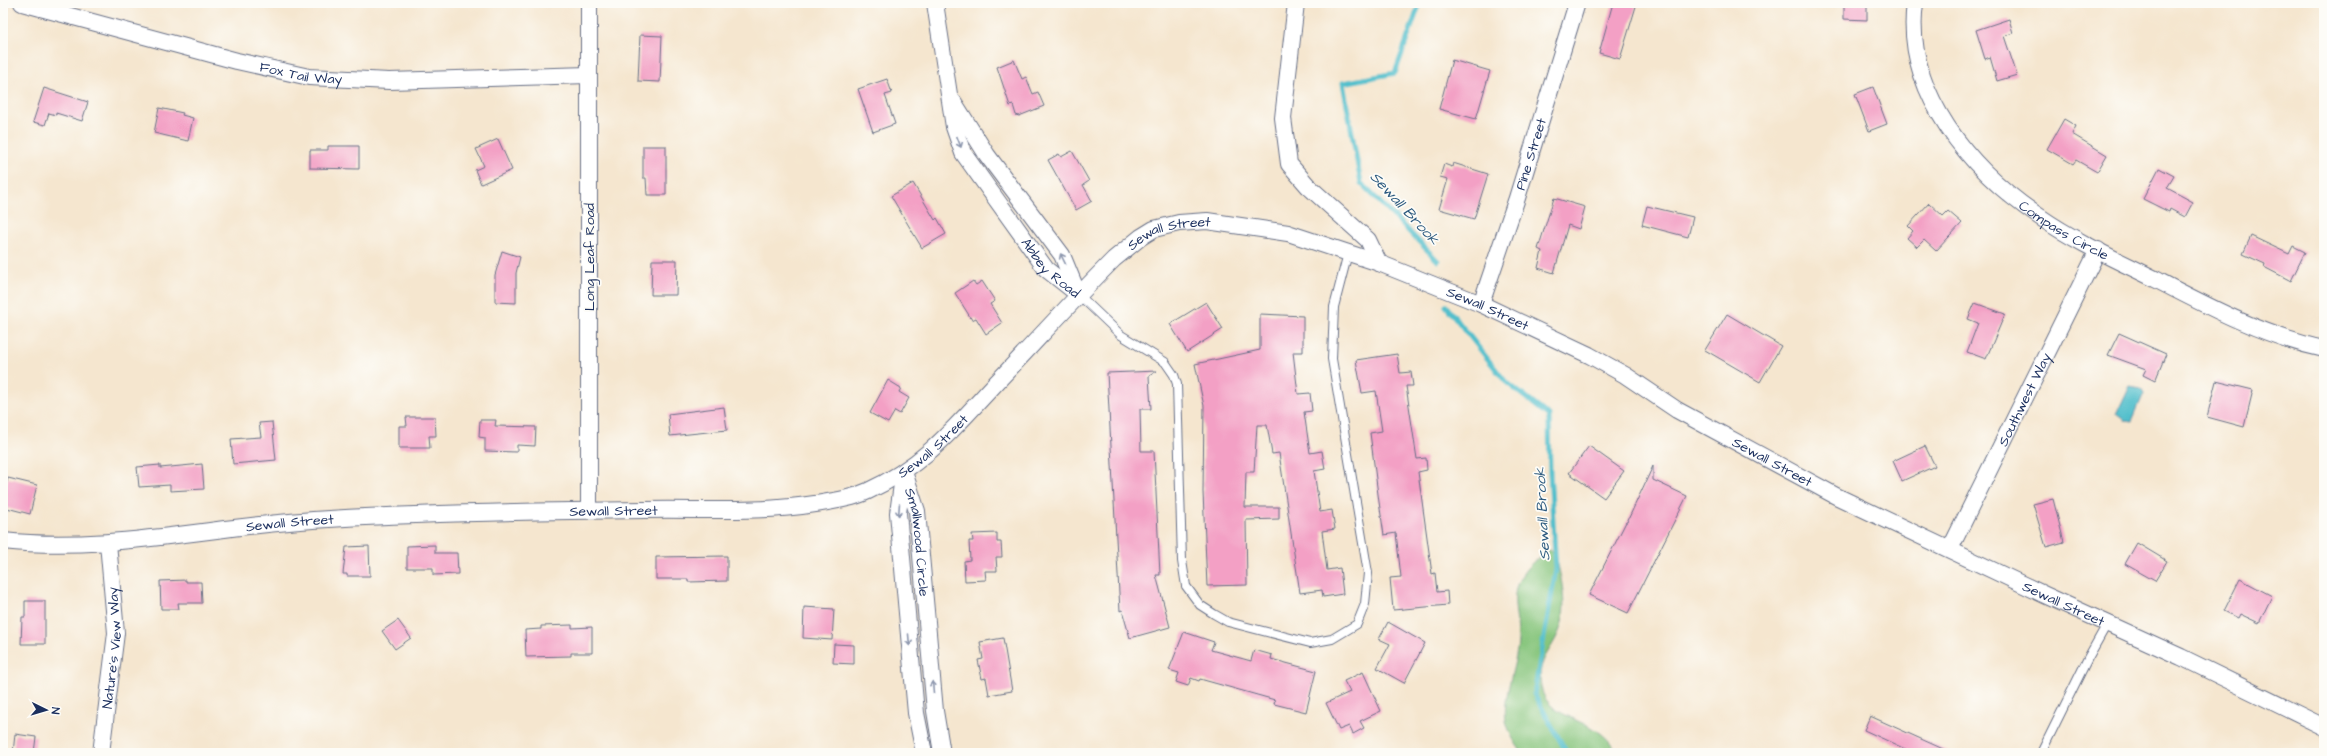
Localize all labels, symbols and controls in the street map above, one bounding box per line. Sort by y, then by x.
street label: Fox Tail Way [258,57,343,90]
street label: Pine Street [1511,115,1552,193]
one-way arrow [955,136,963,148]
water label: Sewall Brook [1365,167,1445,250]
street label: Compass Circle [2014,196,2112,266]
street label: Long Leaf Road [580,203,600,311]
street label: Sewall Street [1123,212,1212,255]
street label: Abbey Road [1016,234,1084,303]
one-way arrow [1059,253,1066,265]
street label: Sewall Street [1443,282,1532,336]
street label: Southwest Way [1993,349,2057,450]
street label: Sewall Street [894,410,974,483]
street label: Sewall Street [1728,433,1816,493]
water label: Sewall Brook [1530,466,1555,561]
street label: Smallwood Circle [899,485,934,598]
street label: Sewall Street [569,501,658,522]
one-way arrow [896,503,903,516]
street label: Sewall Street [245,510,335,537]
street label: Sewall Street [2019,577,2108,632]
street label: Nature's View Way [98,586,127,710]
one-way arrow [906,633,913,646]
one-way arrow [929,681,936,694]
north arrow [26,690,66,730]
text: N [48,707,63,715]

